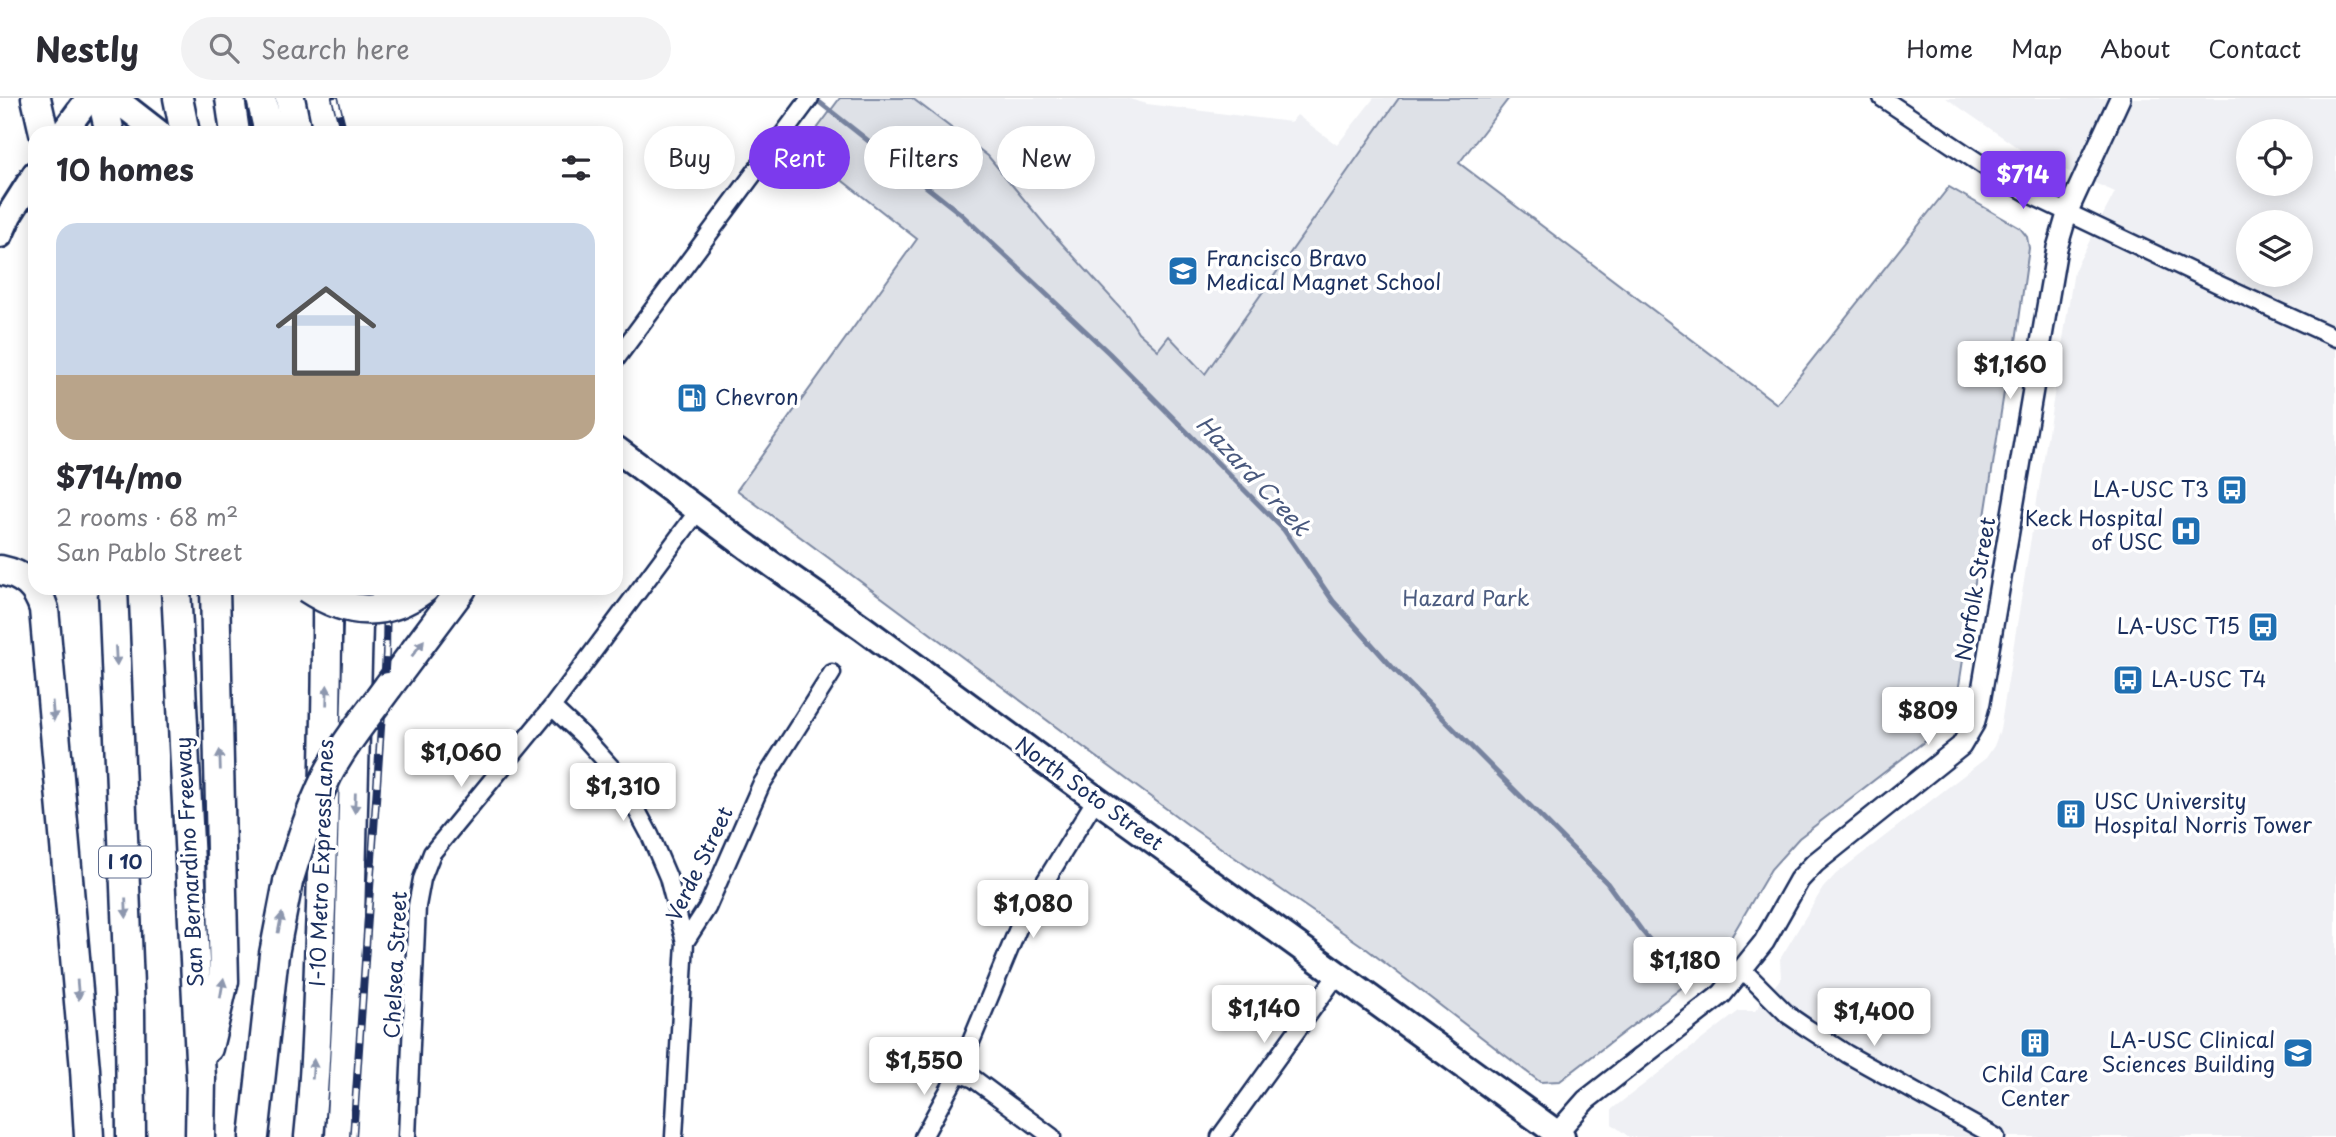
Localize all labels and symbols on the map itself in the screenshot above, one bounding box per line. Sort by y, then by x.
pin: $714 [1982,152,2064,211]
place label: Francisco Bravo Medical Magnet School [1206,241,1441,297]
school or university icon: Francisco Bravo Medical Magnet School [1166,254,1200,288]
pin: $1,160 [1953,342,2067,401]
place label: Chevron [715,380,799,412]
fuel station icon: Chevron [675,381,709,415]
water label: Hazard Creek [1189,407,1320,544]
place label: LA-USC T3 [2093,472,2209,504]
bus stop icon: LA-USC T3 [2215,473,2249,507]
place label: Keck Hospital of USC [2025,501,2163,557]
street label: Norfolk Street [1946,514,2002,663]
hospital icon: Keck Hospital of USC [2169,514,2203,548]
park label: Hazard Park [1403,581,1530,613]
place label: LA-USC T15 [2117,609,2240,641]
bus stop icon: LA-USC T15 [2246,610,2280,644]
one-way arrow [410,639,424,657]
one-way arrow [111,645,122,667]
place label: LA-USC T4 [2151,662,2266,694]
bus stop icon: LA-USC T4 [2111,663,2145,697]
one-way arrow [321,683,332,705]
pin: $809 [1887,688,1969,747]
one-way arrow [48,701,59,723]
street label: North Soto Street [1009,727,1171,857]
pin: $1,060 [404,730,518,789]
street label: San Bernardino Freeway [165,736,211,988]
street label: I-10 Metro ExpressLanes [300,739,340,987]
one-way arrow [214,749,226,771]
pin: $1,310 [566,764,680,823]
place label: USC University Hospital Norris Tower [2094,784,2312,840]
one-way arrow [349,792,360,814]
building icon: USC University Hospital Norris Tower [2054,797,2088,831]
street label: Verde Street [657,800,740,926]
road number: I 10 [99,846,151,877]
pin: $1,080 [976,880,1090,940]
street label: Chelsea Street [374,890,414,1039]
one-way arrow [121,897,132,919]
one-way arrow [275,912,286,934]
pin: $1,180 [1628,937,1742,997]
one-way arrow [217,977,228,999]
one-way arrow [73,979,84,1001]
pin: $1,140 [1207,986,1321,1045]
pin: $1,400 [1817,988,1931,1048]
place label: LA-USC Clinical Sciences Building [2102,1023,2275,1079]
building icon: Child Care Center [2018,1026,2052,1060]
school or university icon: LA-USC Clinical Sciences Building [2281,1036,2315,1070]
pin: $1,550 [867,1038,981,1097]
place label: Child Care Center [1982,1057,2088,1113]
one-way arrow [308,1058,319,1080]

